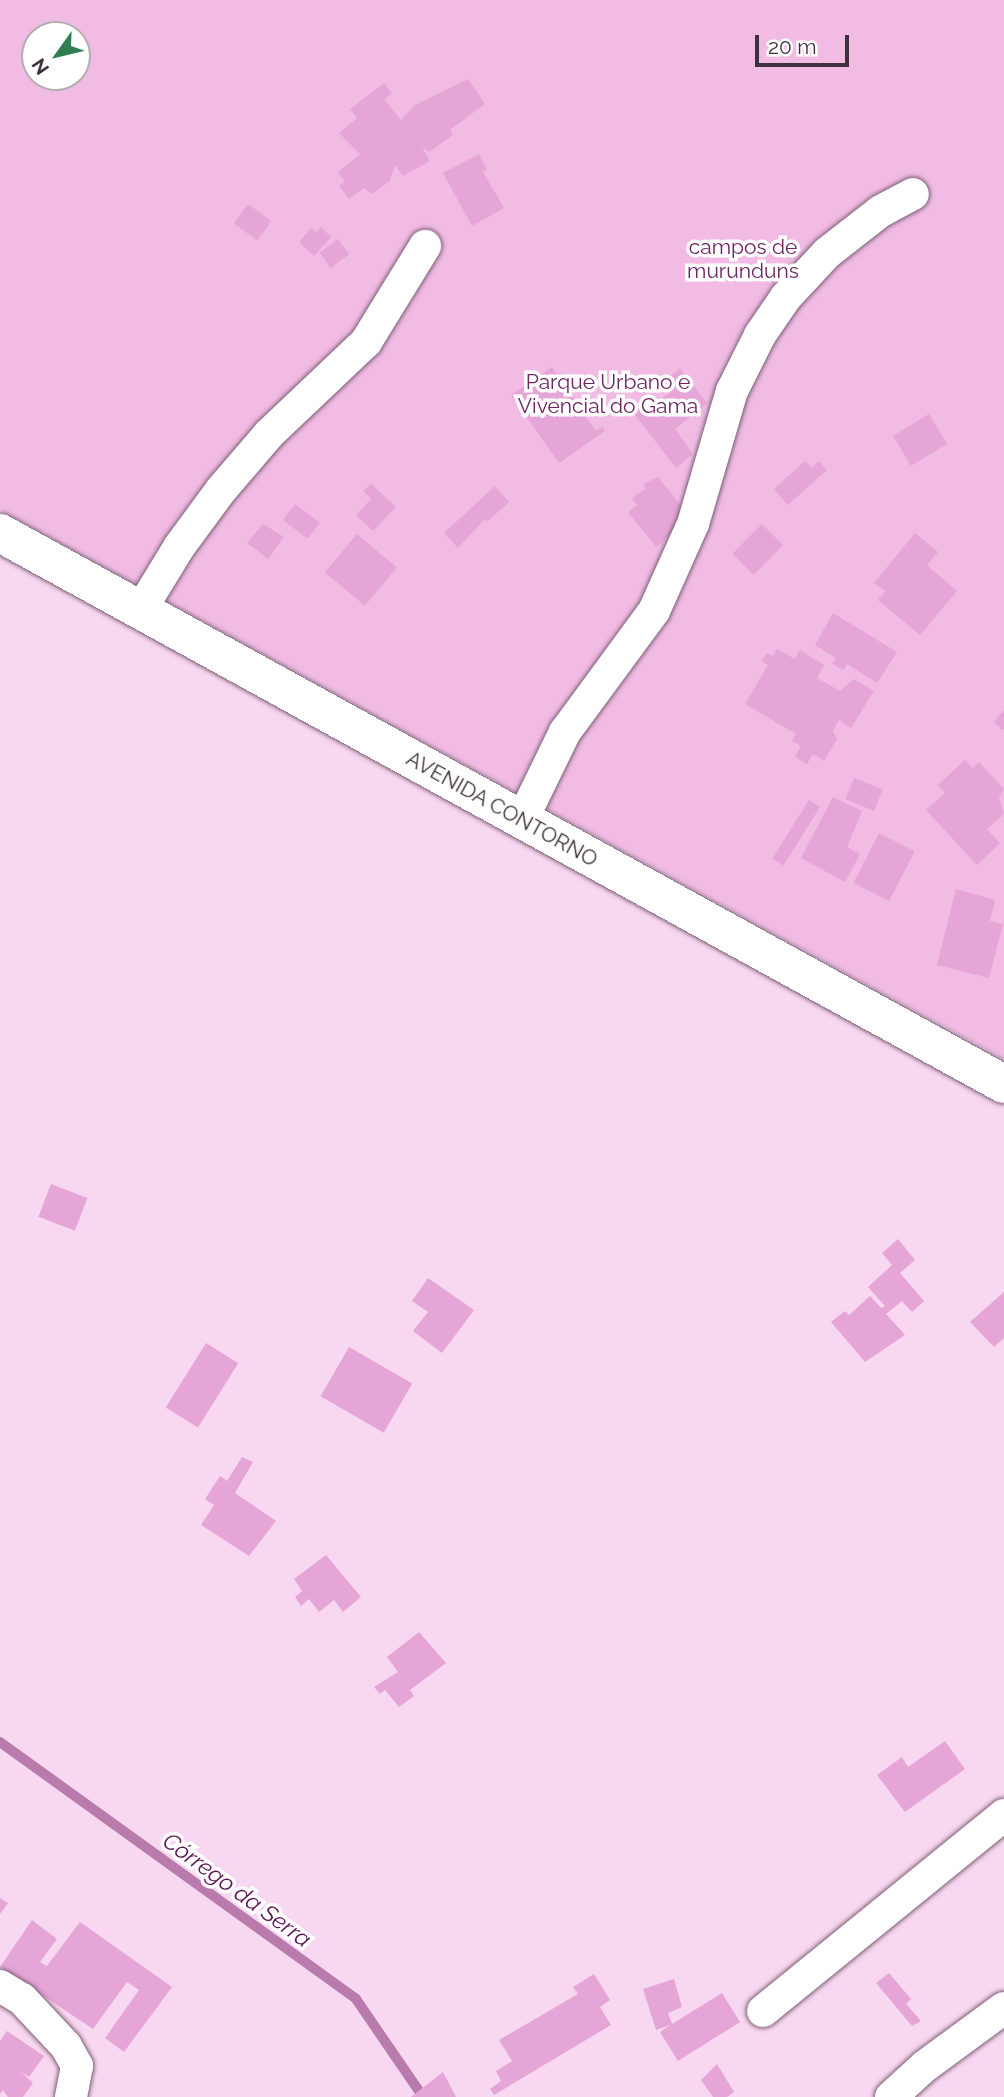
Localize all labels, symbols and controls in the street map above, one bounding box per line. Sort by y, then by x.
north arrow [21,21,91,91]
scale bar [759,21,853,65]
text: 20 m [768,34,816,59]
text: N [27,54,53,79]
park label: campos de murunduns [687,234,799,284]
park label: Parque Urbano e Vivencial do Gama [518,369,698,419]
street label: AVENIDA CONTORNO [402,746,602,872]
water label: Córrego da Serra [157,1827,317,1953]

